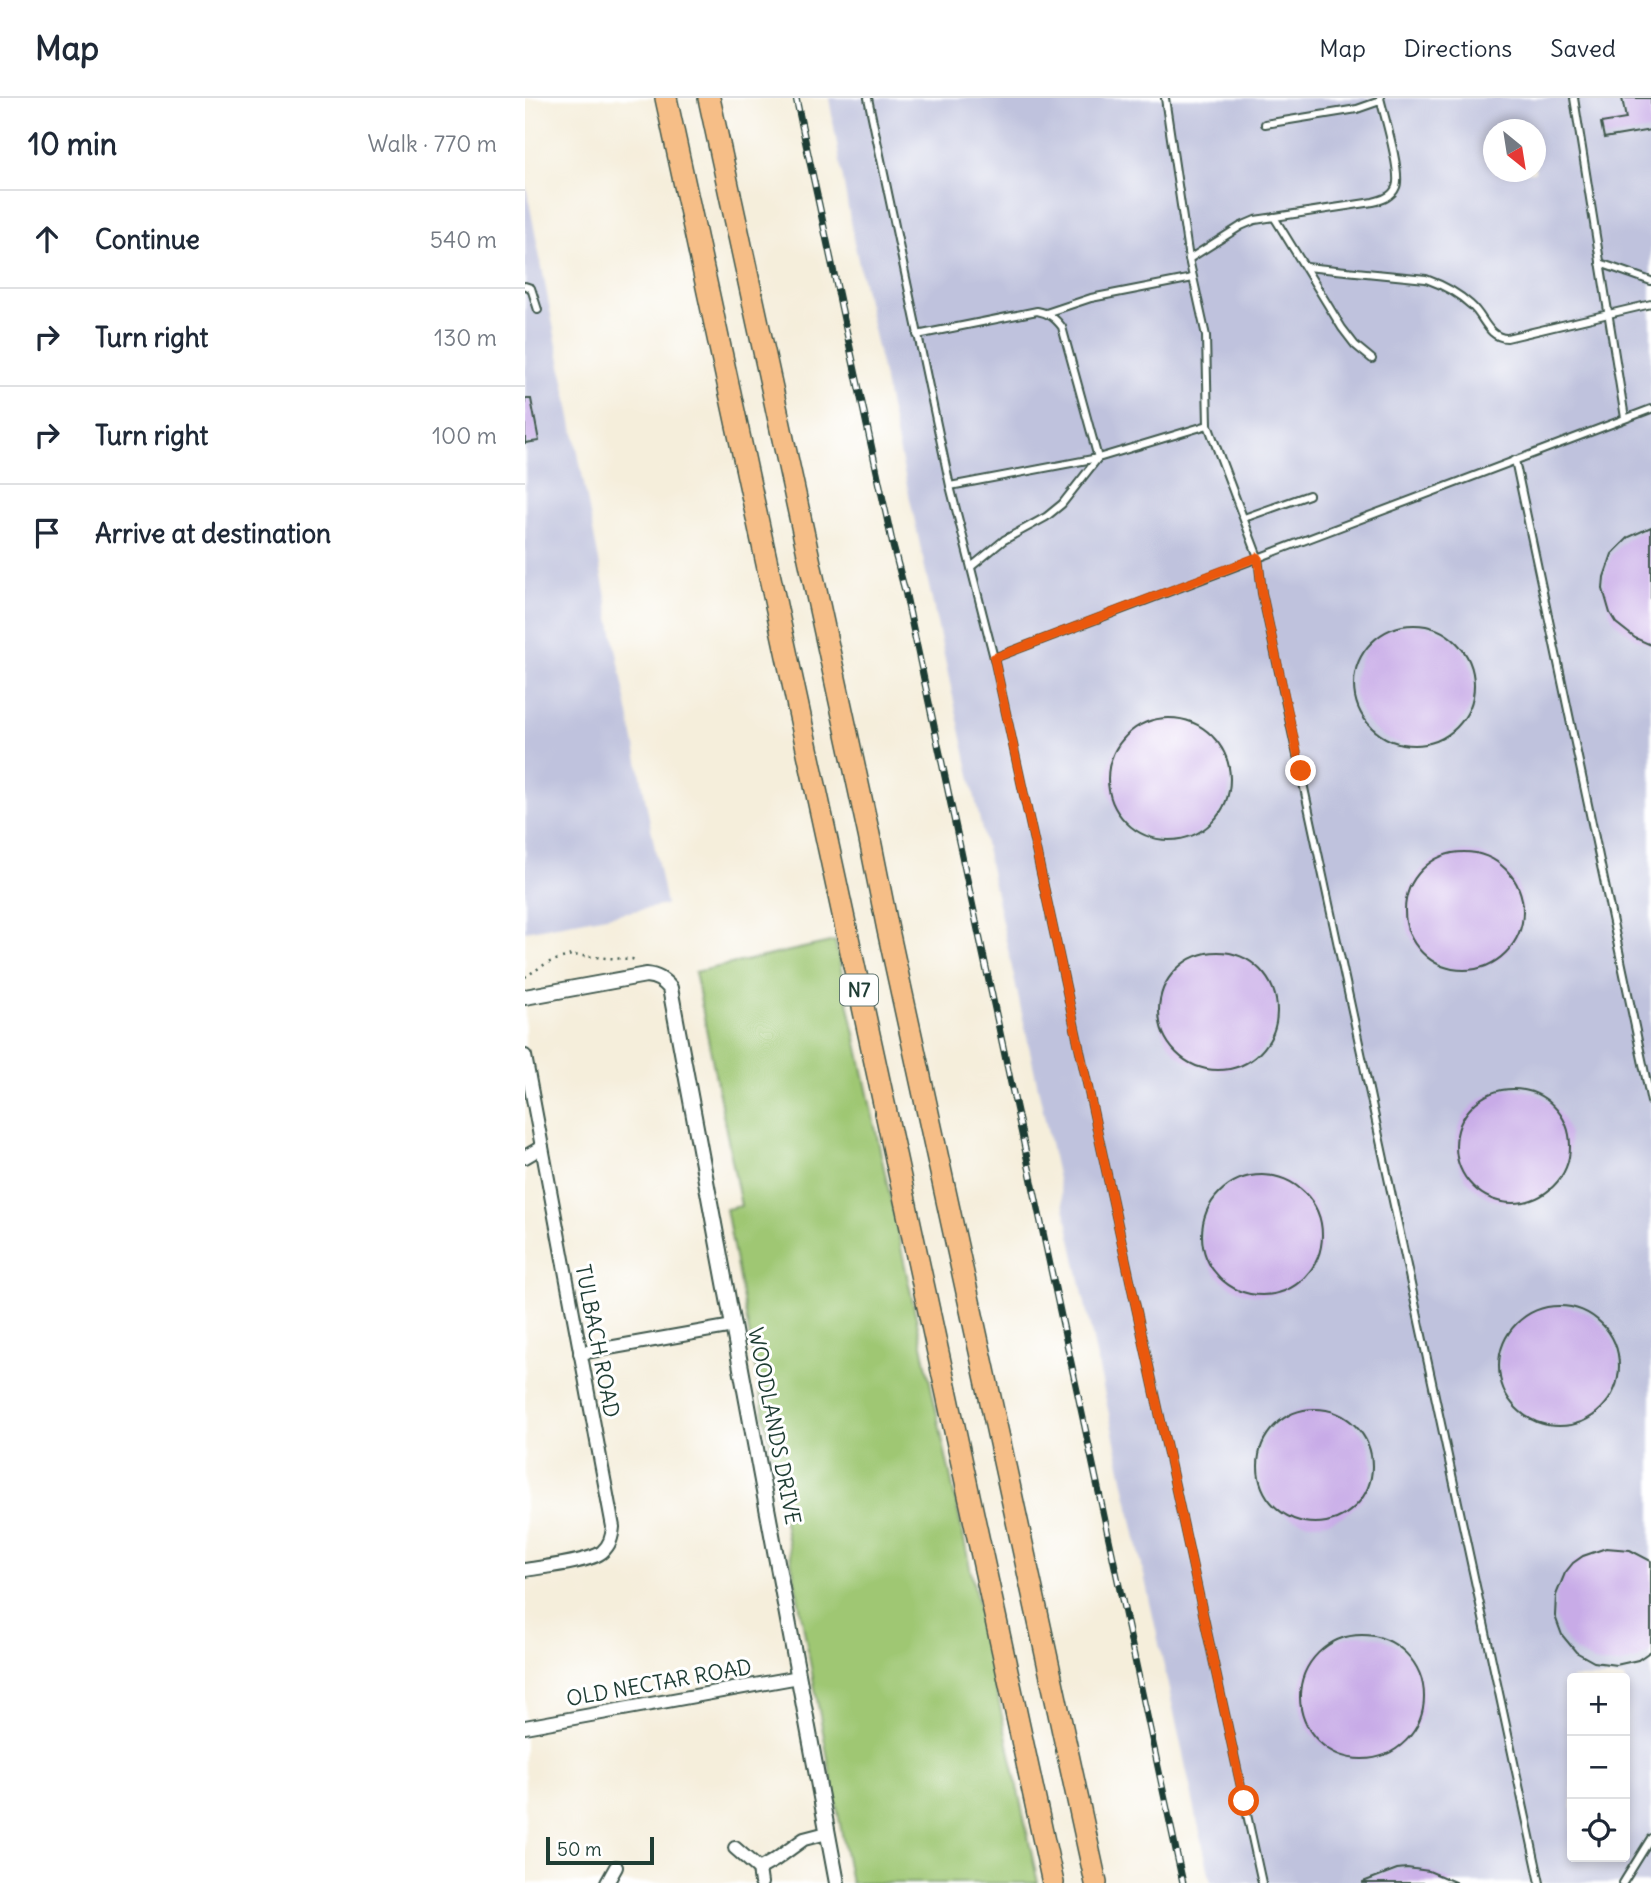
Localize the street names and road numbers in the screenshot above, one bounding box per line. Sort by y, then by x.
road number: N7 [840,974,878,1006]
street label: TULBACH ROAD [569,1262,626,1420]
street label: WOODLANDS DRIVE [742,1325,807,1527]
street label: OLD NECTAR ROAD [564,1653,754,1712]

